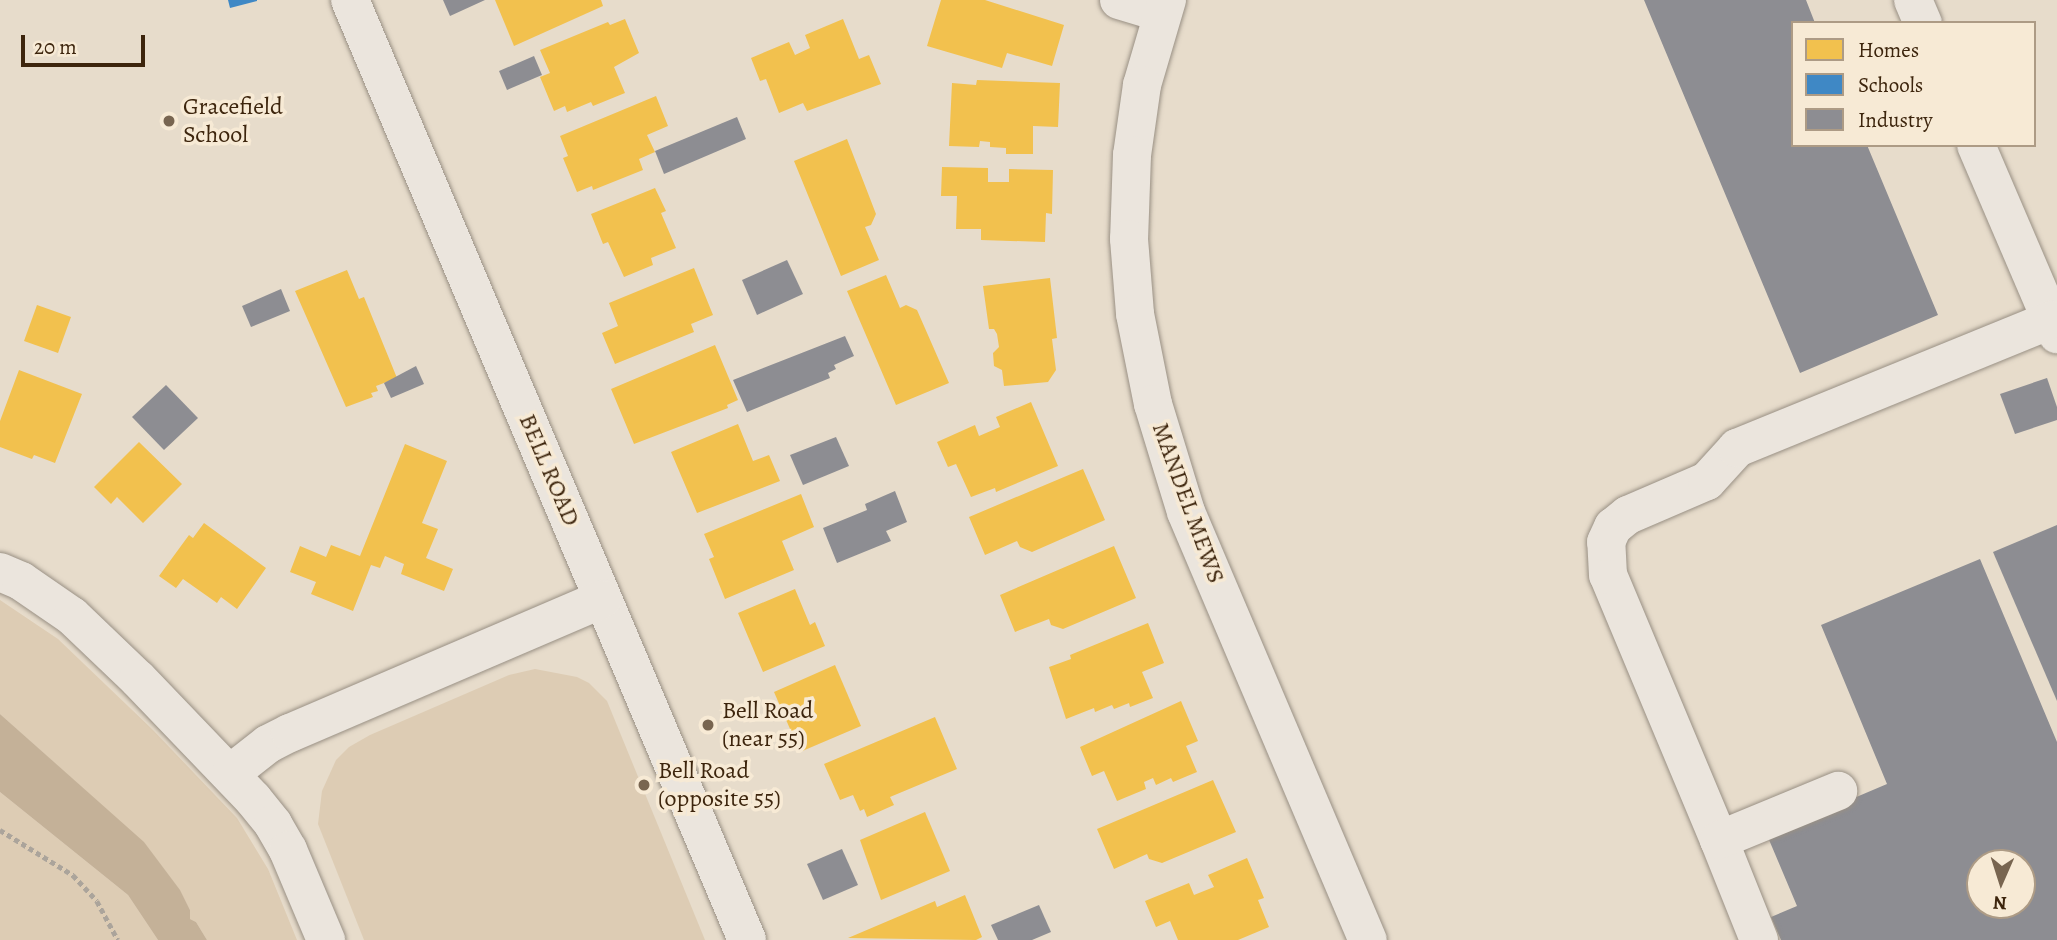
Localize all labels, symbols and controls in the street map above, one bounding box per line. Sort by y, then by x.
scale bar [24,21,149,65]
legend [1791,21,2036,147]
text: 20 m [34,33,77,61]
text: Homes [1858,36,1919,64]
text: Schools [1858,71,1923,99]
place label: Gracefield School [183,93,283,149]
text: Industry [1858,106,1933,134]
marker: Gracefield School [161,113,177,129]
street label: BELL ROAD [513,410,585,530]
street label: MANDEL MEWS [1146,419,1230,587]
place label: Bell Road (near 55) [722,697,813,753]
marker: Bell Road (near 55) [700,717,716,733]
place label: Bell Road (opposite 55) [658,757,781,813]
marker: Bell Road (opposite 55) [636,777,652,793]
north arrow [1966,849,2036,919]
text: N [1992,890,2008,916]

